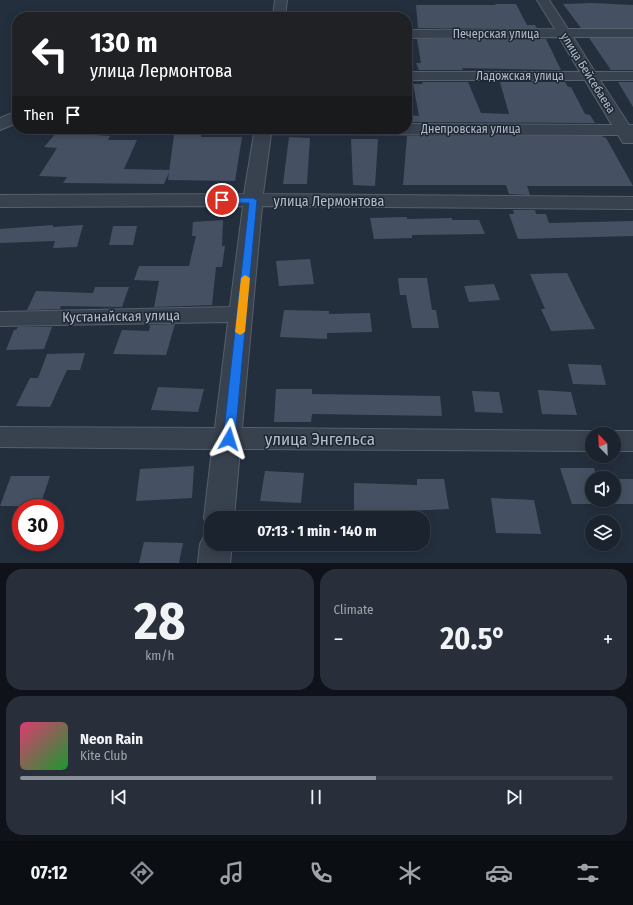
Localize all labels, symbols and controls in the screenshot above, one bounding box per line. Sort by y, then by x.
text: 130 m [90,26,158,59]
street label: Печерская улица [453,27,539,41]
icon: left [24,28,76,80]
street label: улица Бейсебаева [558,30,618,116]
text: улица Лермонтова [90,60,232,82]
street label: Ладожская улица [476,69,564,83]
icon: arrive [62,104,84,126]
text: Then [24,106,54,124]
street label: Днепровская улица [420,122,521,136]
pin [205,183,239,217]
icon: arrive [211,189,233,211]
street label: улица Лермонтова [274,193,385,210]
street label: Кустанайская улица [62,307,180,326]
position arrow [208,418,250,460]
north arrow [585,427,621,463]
map controls [585,427,621,551]
street label: улица Энгельса [265,429,375,450]
button: sound [585,471,621,507]
speed limit sign: 30 [12,499,64,551]
button: layers [585,515,621,551]
text: 07:13 · 1 min · 140 m [257,522,377,540]
text: 28 [134,590,186,653]
text: Climate [334,602,374,617]
text: 20.5° [440,621,506,657]
text: − [334,626,343,653]
text: + [603,626,613,653]
text: km/h [145,648,174,663]
text: Neon Rain [80,730,143,748]
text: Kite Club [80,748,127,763]
icon: previous [108,786,130,808]
icon: pause [305,786,327,808]
icon: next [503,786,525,808]
icon: directions [128,859,156,887]
icon: music [218,859,246,887]
icon: phone [307,859,335,887]
icon: climate [396,859,424,887]
icon: car [485,859,513,887]
icon: filters [574,859,602,887]
text: 07:12 [31,862,67,884]

